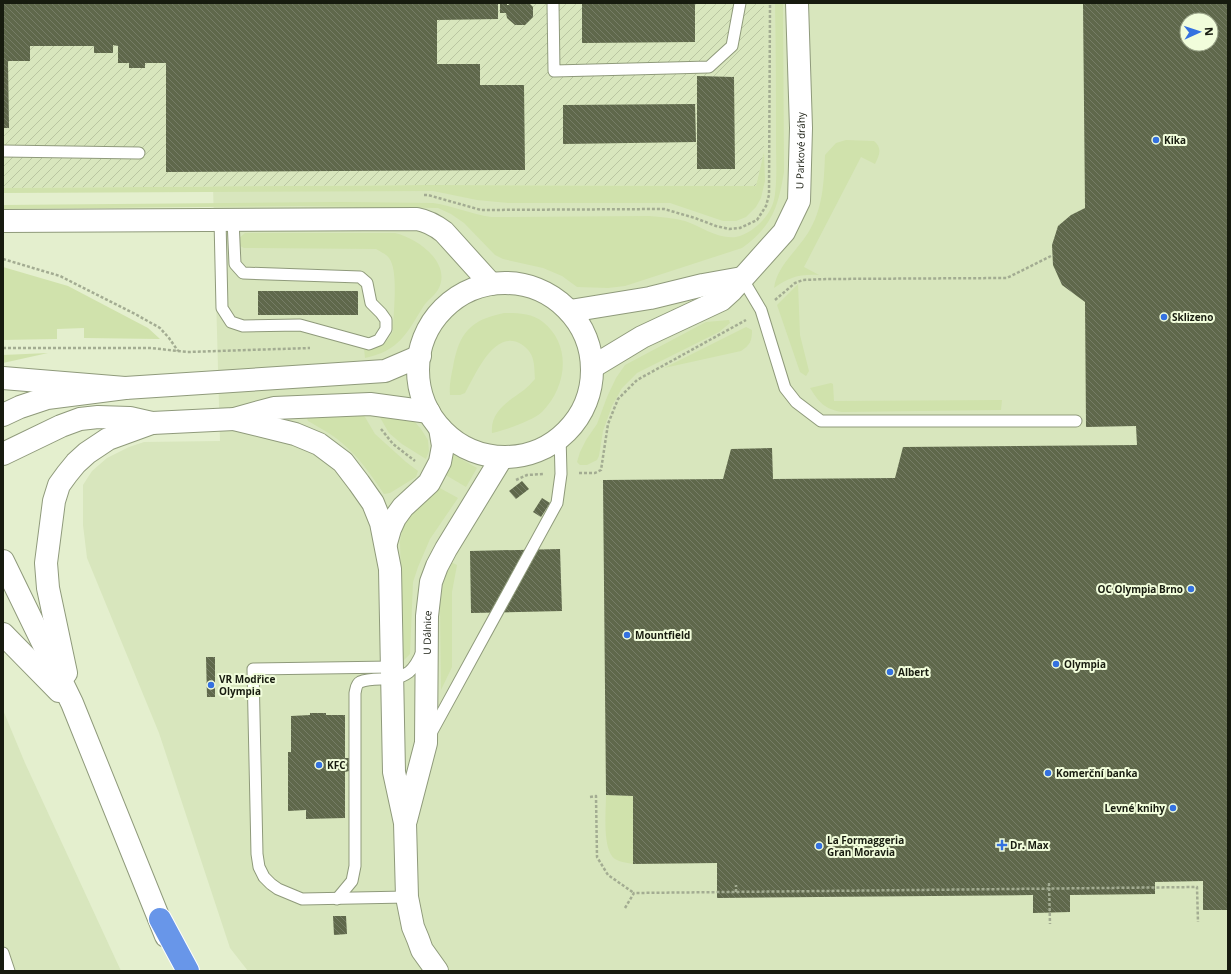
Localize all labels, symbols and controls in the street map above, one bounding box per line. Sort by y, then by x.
north arrow [1179,12,1219,52]
text: N [1202,27,1217,36]
street label: U Parkové dráhy [792,111,808,189]
place label: Kika [1164,133,1186,147]
marker: Kika [1151,135,1161,145]
place label: Sklizeno [1172,310,1213,324]
marker: Sklizeno [1159,312,1169,322]
place label: OC Olympia Brno [1098,582,1183,596]
marker: OC Olympia Brno [1186,584,1196,594]
street label: U Dálnice [420,609,435,655]
place label: Mountfield [635,628,690,642]
marker: Mountfield [622,630,632,640]
place label: Olympia [1064,657,1106,671]
marker: Olympia [1051,659,1061,669]
place label: Albert [898,665,930,679]
marker: Albert [885,667,895,677]
place label: VR Modřice Olympia [219,672,275,698]
marker: VR Modřice Olympia [206,680,216,690]
place label: KFC [327,758,346,772]
marker: KFC [314,760,324,770]
place label: Komerční banka [1056,766,1138,780]
marker: Komerční banka [1043,768,1053,778]
place label: Levné knihy [1105,801,1165,815]
marker: Levné knihy [1168,803,1178,813]
place label: La Formaggeria Gran Moravia [827,833,904,859]
place label: Dr. Max [1010,838,1049,852]
marker: Dr. Max [997,840,1007,850]
marker: La Formaggeria Gran Moravia [814,841,824,851]

